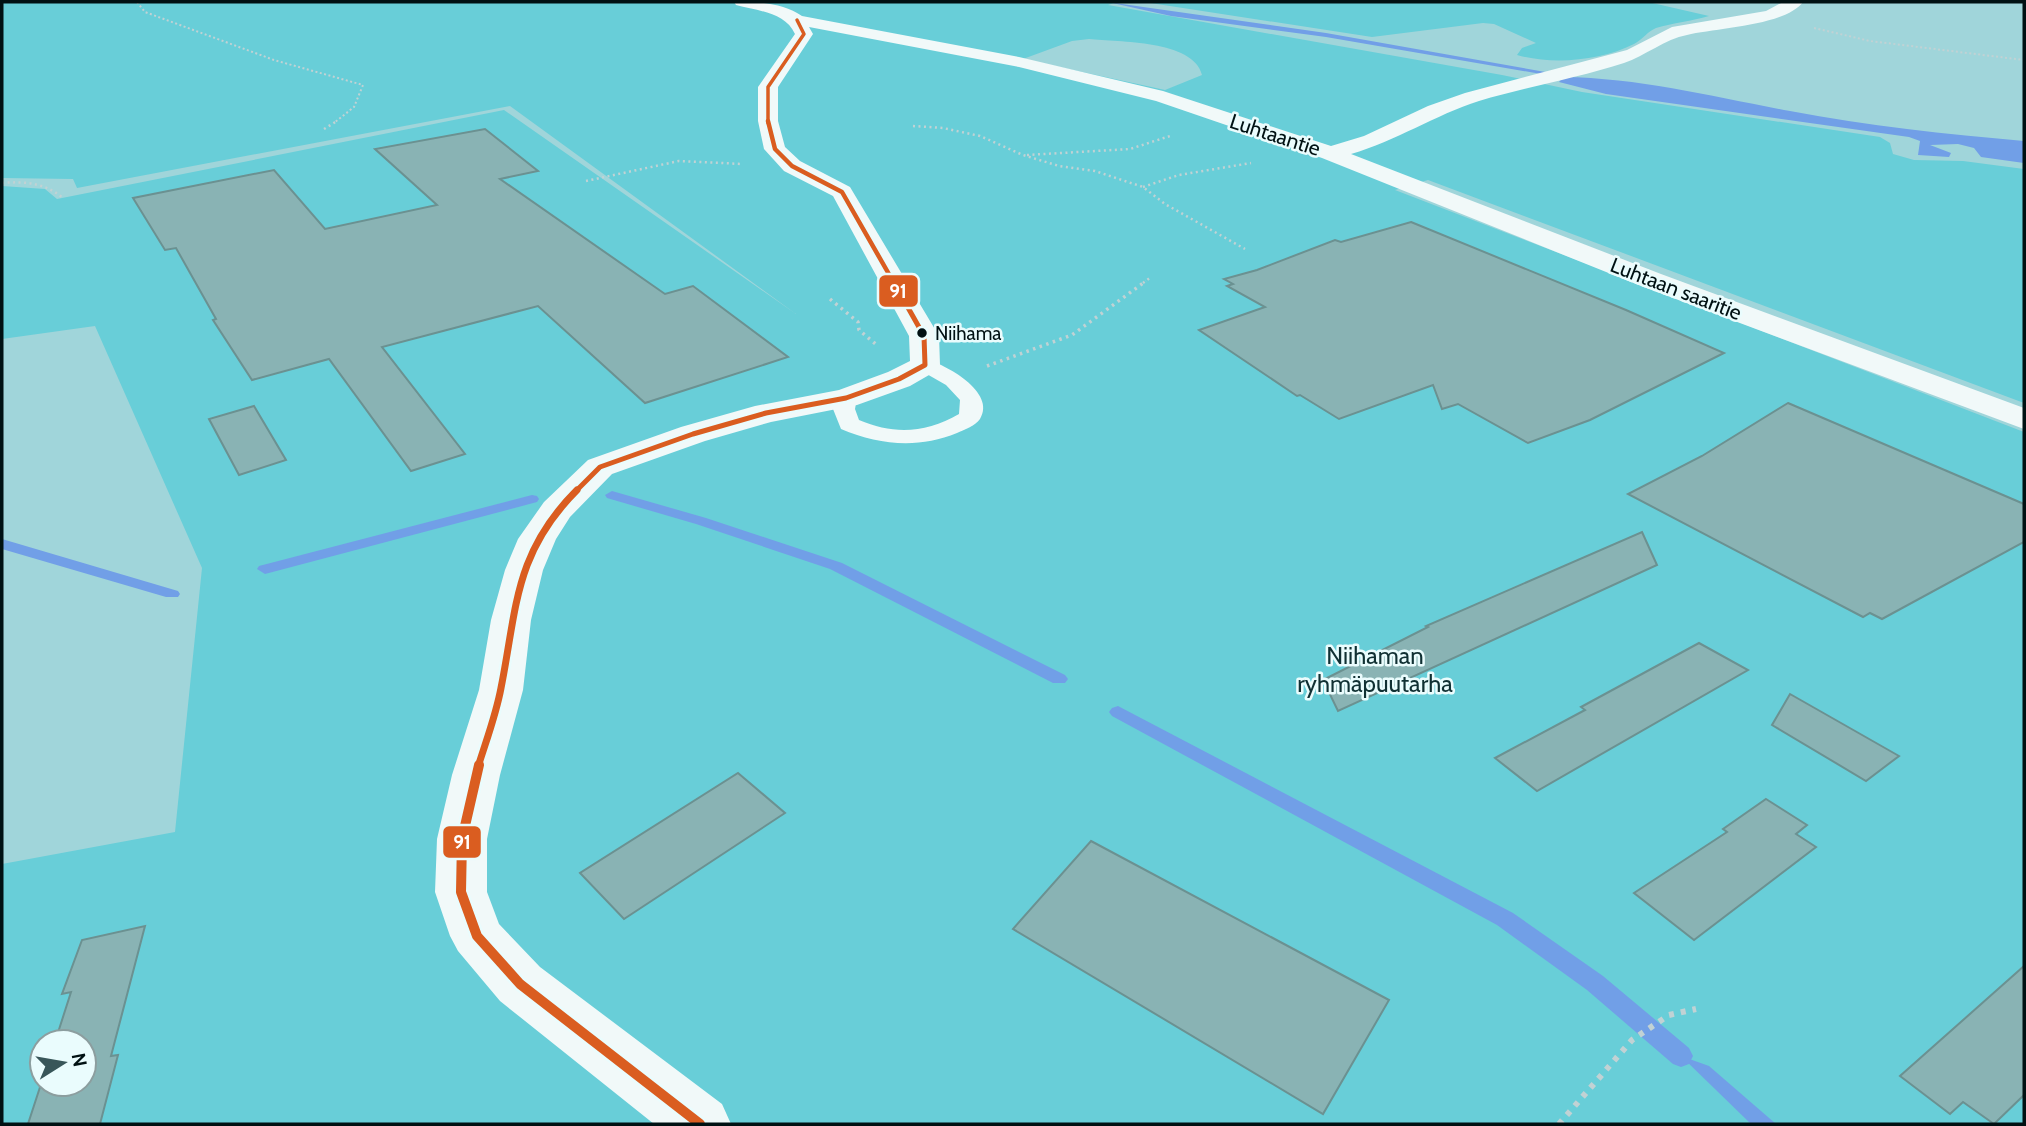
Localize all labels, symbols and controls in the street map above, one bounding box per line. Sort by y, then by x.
street label: Luhtaantie [1227,108,1324,161]
street label: Luhtaan saaritie [1607,252,1746,325]
line badge: 91 [878,274,919,308]
text: 91 [889,280,907,303]
place label: Niihama [935,322,1001,345]
marker: Niihama [915,326,929,340]
park label: Niihaman ryhmäpuutarha [1297,641,1453,698]
line badge: 91 [442,825,482,859]
text: 91 [453,831,471,854]
north arrow [28,1028,98,1098]
text: N [67,1051,92,1069]

